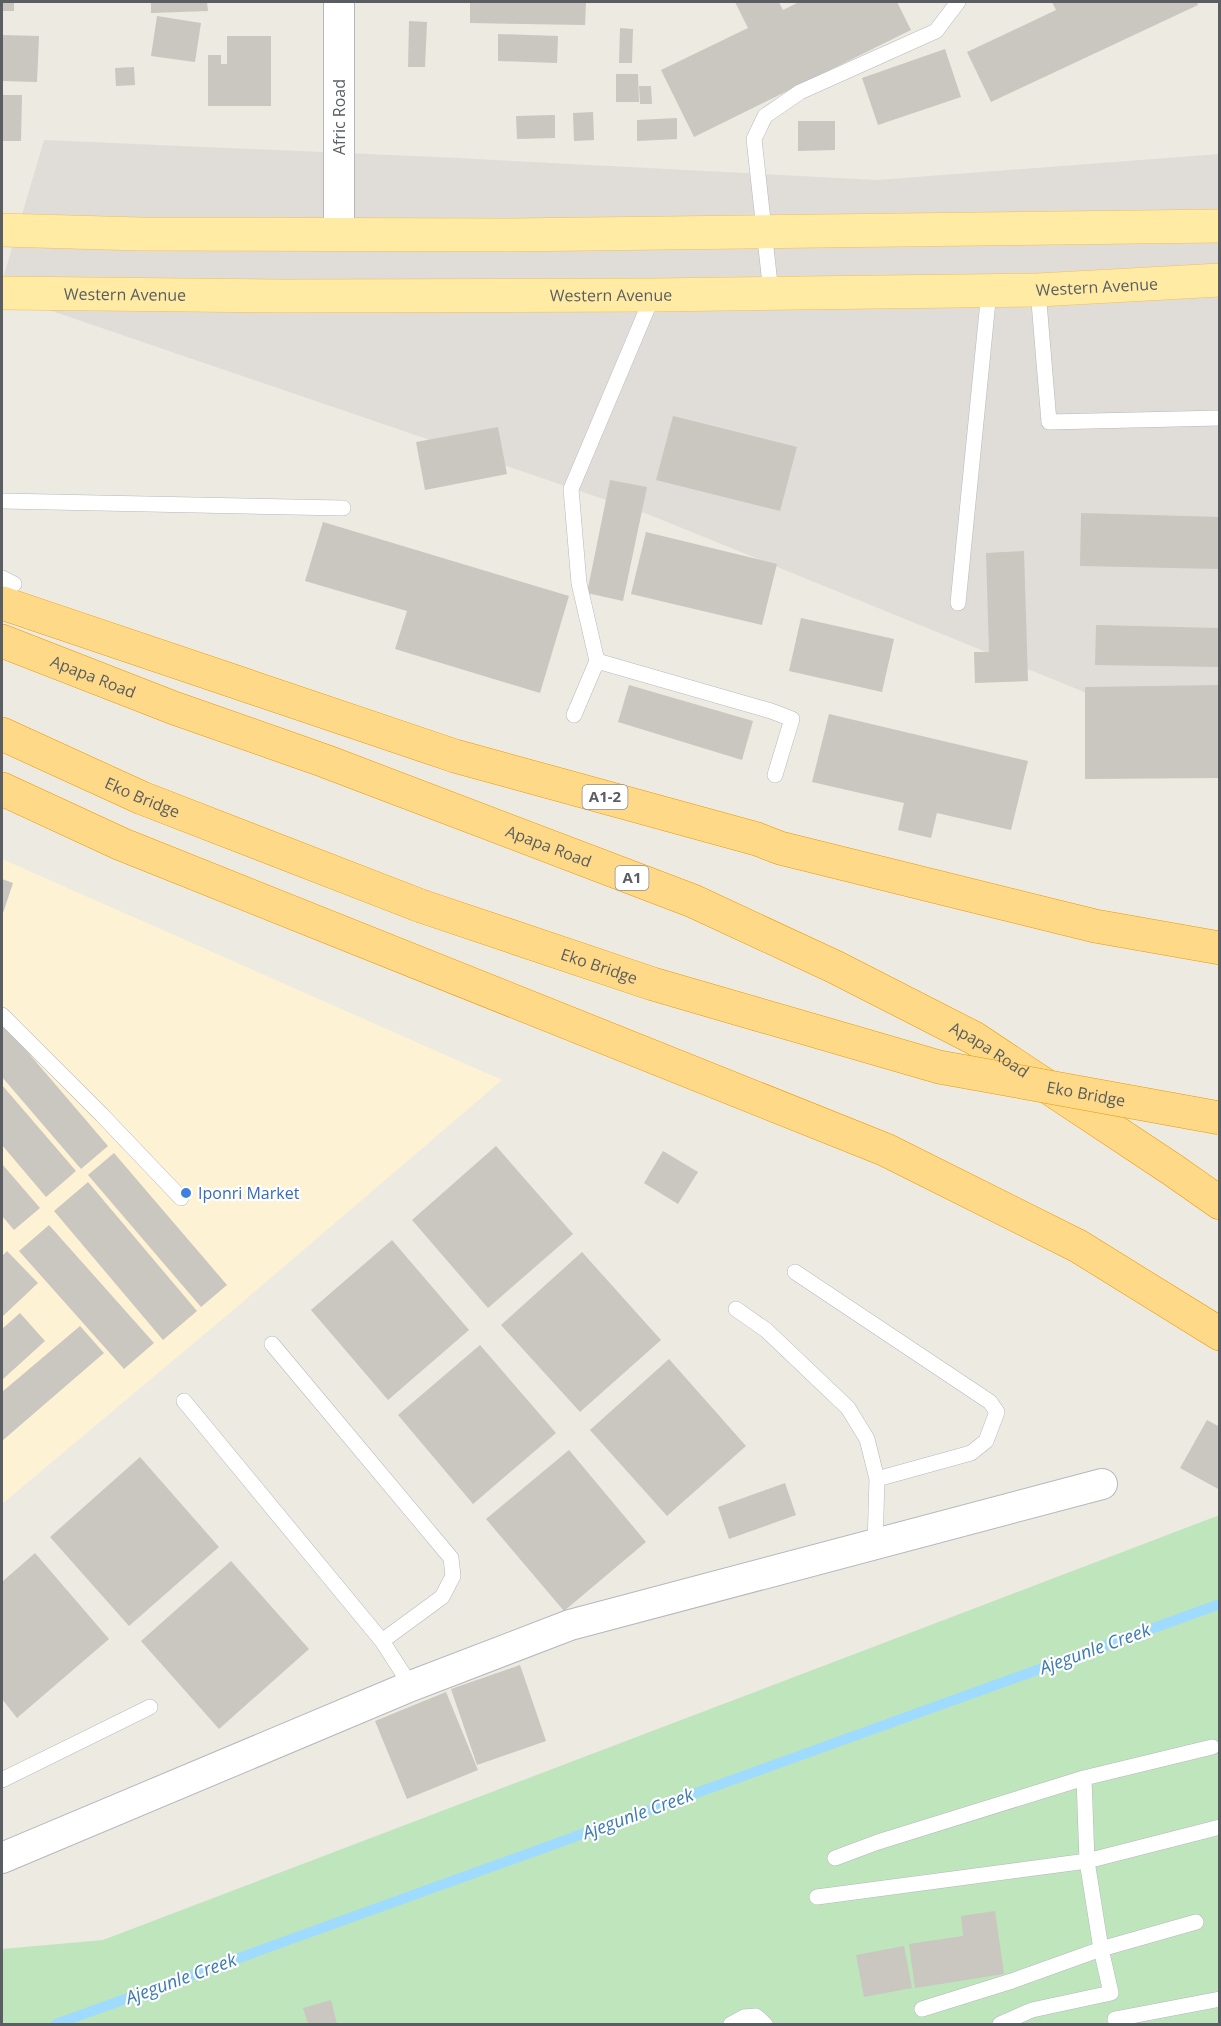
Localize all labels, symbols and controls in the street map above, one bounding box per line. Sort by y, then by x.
street label: Afric Road [328,79,350,155]
street label: Western Avenue [1035,272,1159,301]
street label: Western Avenue [64,283,186,306]
street label: Western Avenue [550,284,672,306]
street label: Apapa Road [47,650,139,703]
street label: Eko Bridge [101,771,183,823]
road number: A1-2 [582,785,628,809]
street label: Apapa Road [503,820,595,872]
road number: A1 [616,866,648,890]
street label: Eko Bridge [558,943,640,989]
street label: Apapa Road [946,1016,1033,1082]
street label: Eko Bridge [1045,1076,1127,1112]
place label: Iponri Market [198,1182,300,1204]
marker: Iponri Market [179,1186,193,1200]
water label: Ajegunle Creek [1034,1616,1155,1680]
water label: Ajegunle Creek [577,1781,698,1845]
water label: Ajegunle Creek [120,1946,241,2010]

